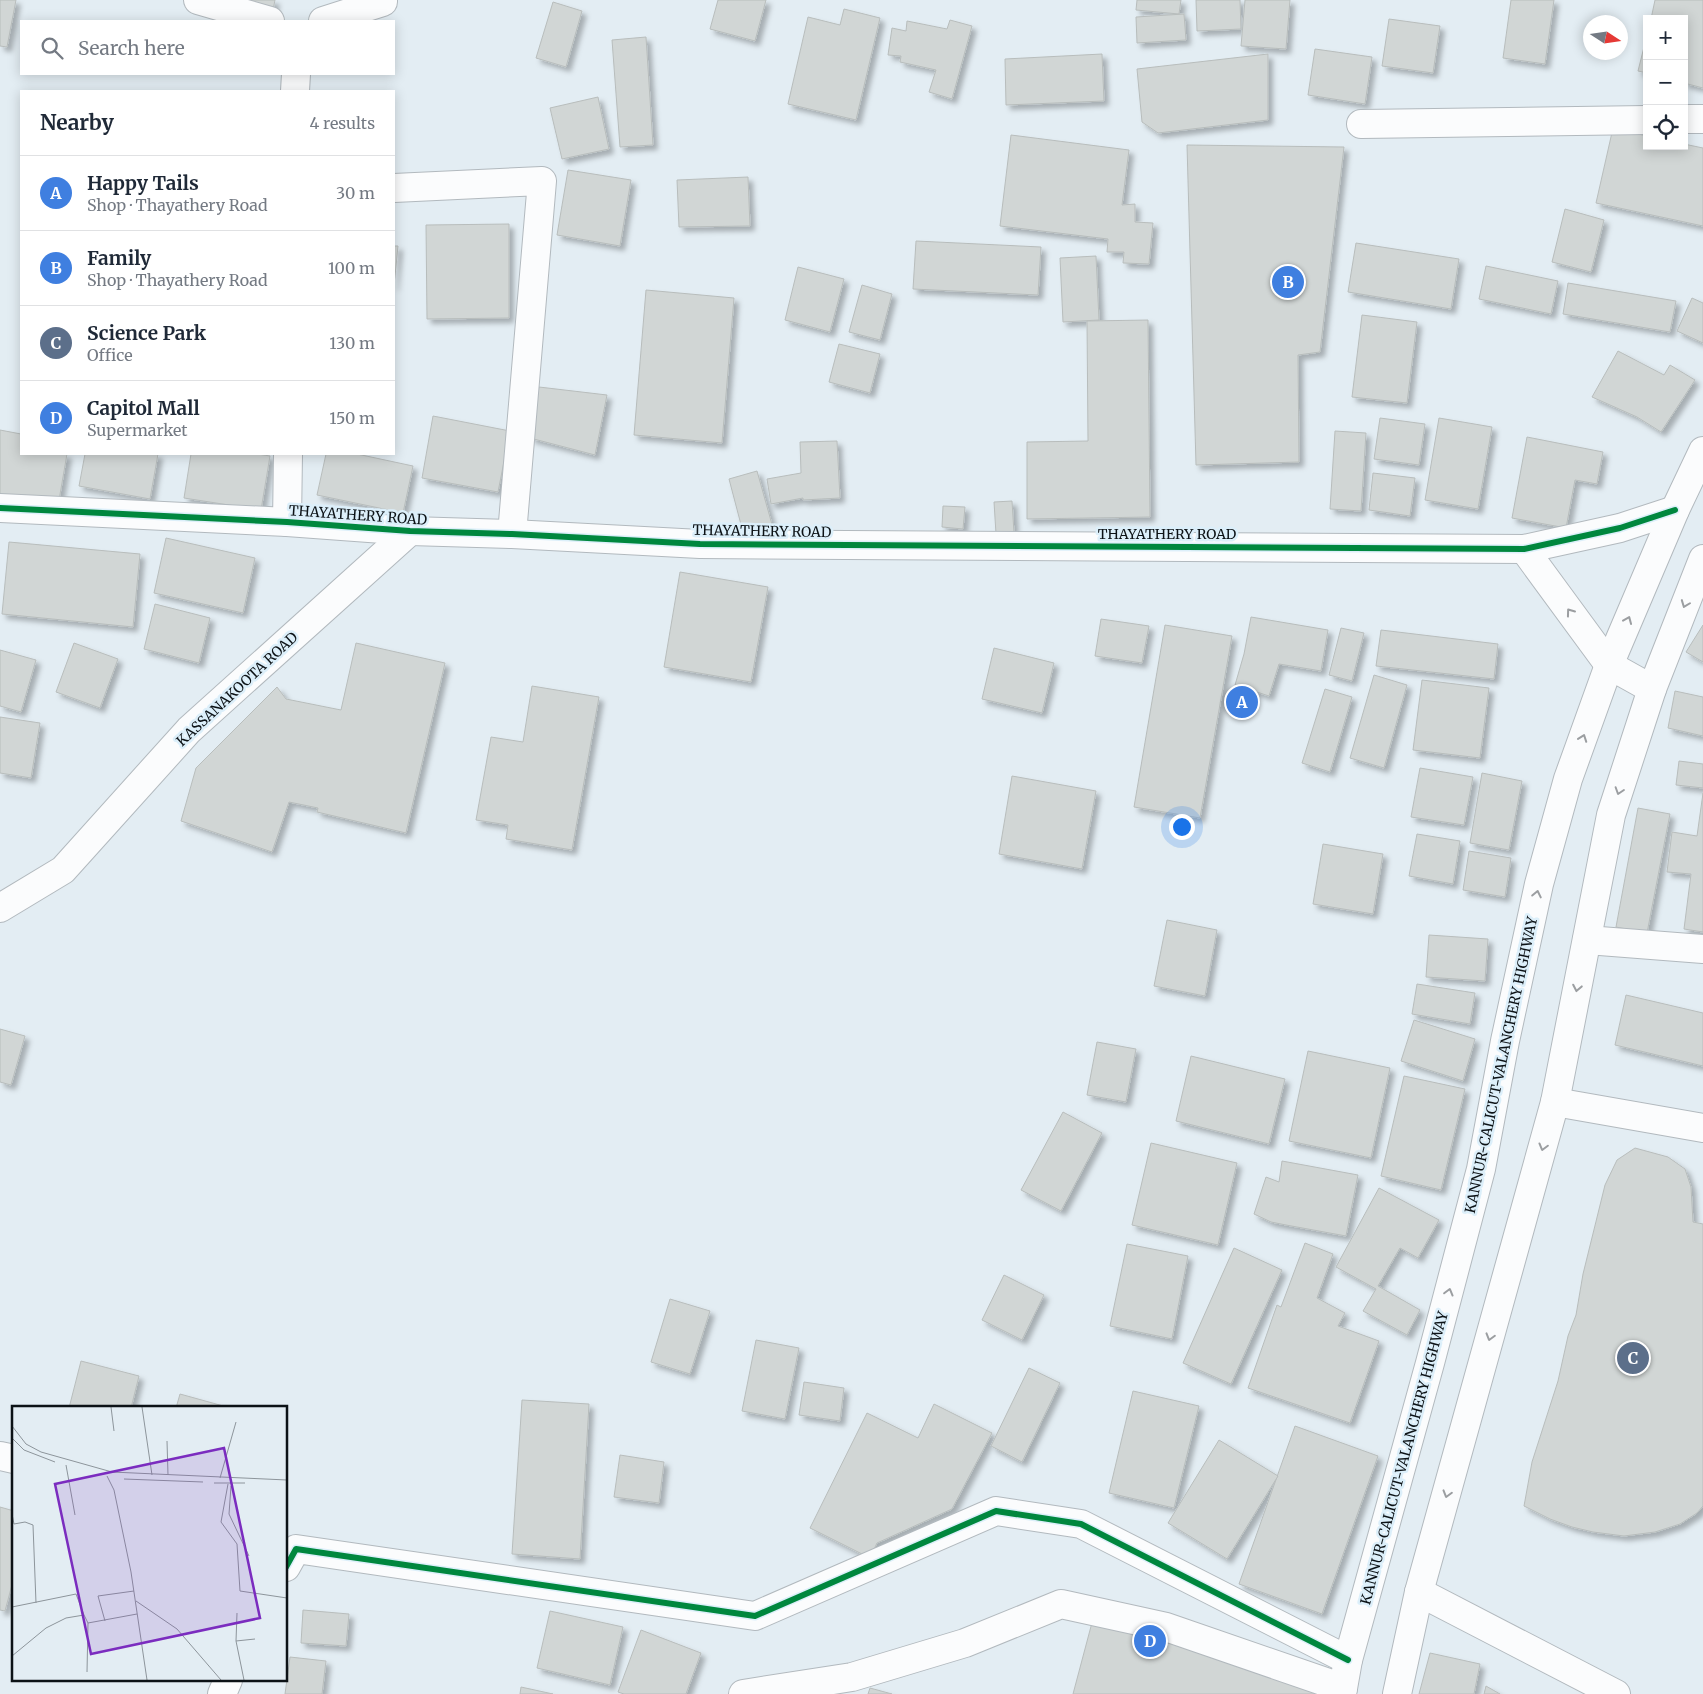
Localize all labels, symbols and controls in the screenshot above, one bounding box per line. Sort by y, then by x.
north arrow [1583,15,1628,60]
map controls [1643,15,1688,150]
button: + [1643,15,1688,60]
search box [20,20,395,75]
icon: search [38,34,66,62]
text: Search here [78,36,185,60]
button: − [1643,60,1688,105]
button: locate [1643,105,1688,150]
text: Nearby [40,109,114,136]
text: 4 results [309,113,375,133]
text: Happy Tails [87,171,199,195]
text: A [50,183,62,203]
text: 30 m [336,183,375,203]
text: Shop · Thayathery Road [87,195,268,215]
text: Family [87,246,151,270]
text: B [50,258,62,278]
text: 100 m [328,258,375,278]
pin: B [1272,263,1304,301]
text: Shop · Thayathery Road [87,270,268,290]
text: Science Park [87,321,206,345]
text: C [51,333,61,353]
text: 130 m [329,333,375,353]
text: Office [87,345,133,365]
text: Capitol Mall [87,396,200,420]
text: D [50,408,62,428]
text: 150 m [329,408,375,428]
text: Supermarket [87,420,188,440]
street label: THAYATHERY ROAD [288,501,428,529]
street label: THAYATHERY ROAD [692,521,832,541]
street label: THAYATHERY ROAD [1098,525,1237,543]
one-way arrow [1681,600,1691,608]
one-way arrow [1567,608,1576,618]
one-way arrow [1623,617,1633,625]
street label: KASSANAKOOTA ROAD [172,628,302,750]
pin: A [1226,683,1258,721]
one-way arrow [1577,734,1587,743]
one-way arrow [1615,786,1625,794]
your location [1169,814,1195,840]
one-way arrow [1531,890,1542,899]
street label: KANNUR-CALICUT-VALANCHERY HIGHWAY [1461,914,1541,1215]
one-way arrow [1572,984,1583,993]
one-way arrow [1538,1142,1548,1150]
one-way arrow [1443,1287,1454,1296]
street label: KANNUR-CALICUT-VALANCHERY HIGHWAY [1356,1309,1452,1606]
one-way arrow [1486,1333,1496,1341]
pin: C [1617,1339,1649,1377]
inset map [12,1406,288,1682]
one-way arrow [1442,1489,1452,1497]
pin: D [1134,1622,1166,1660]

